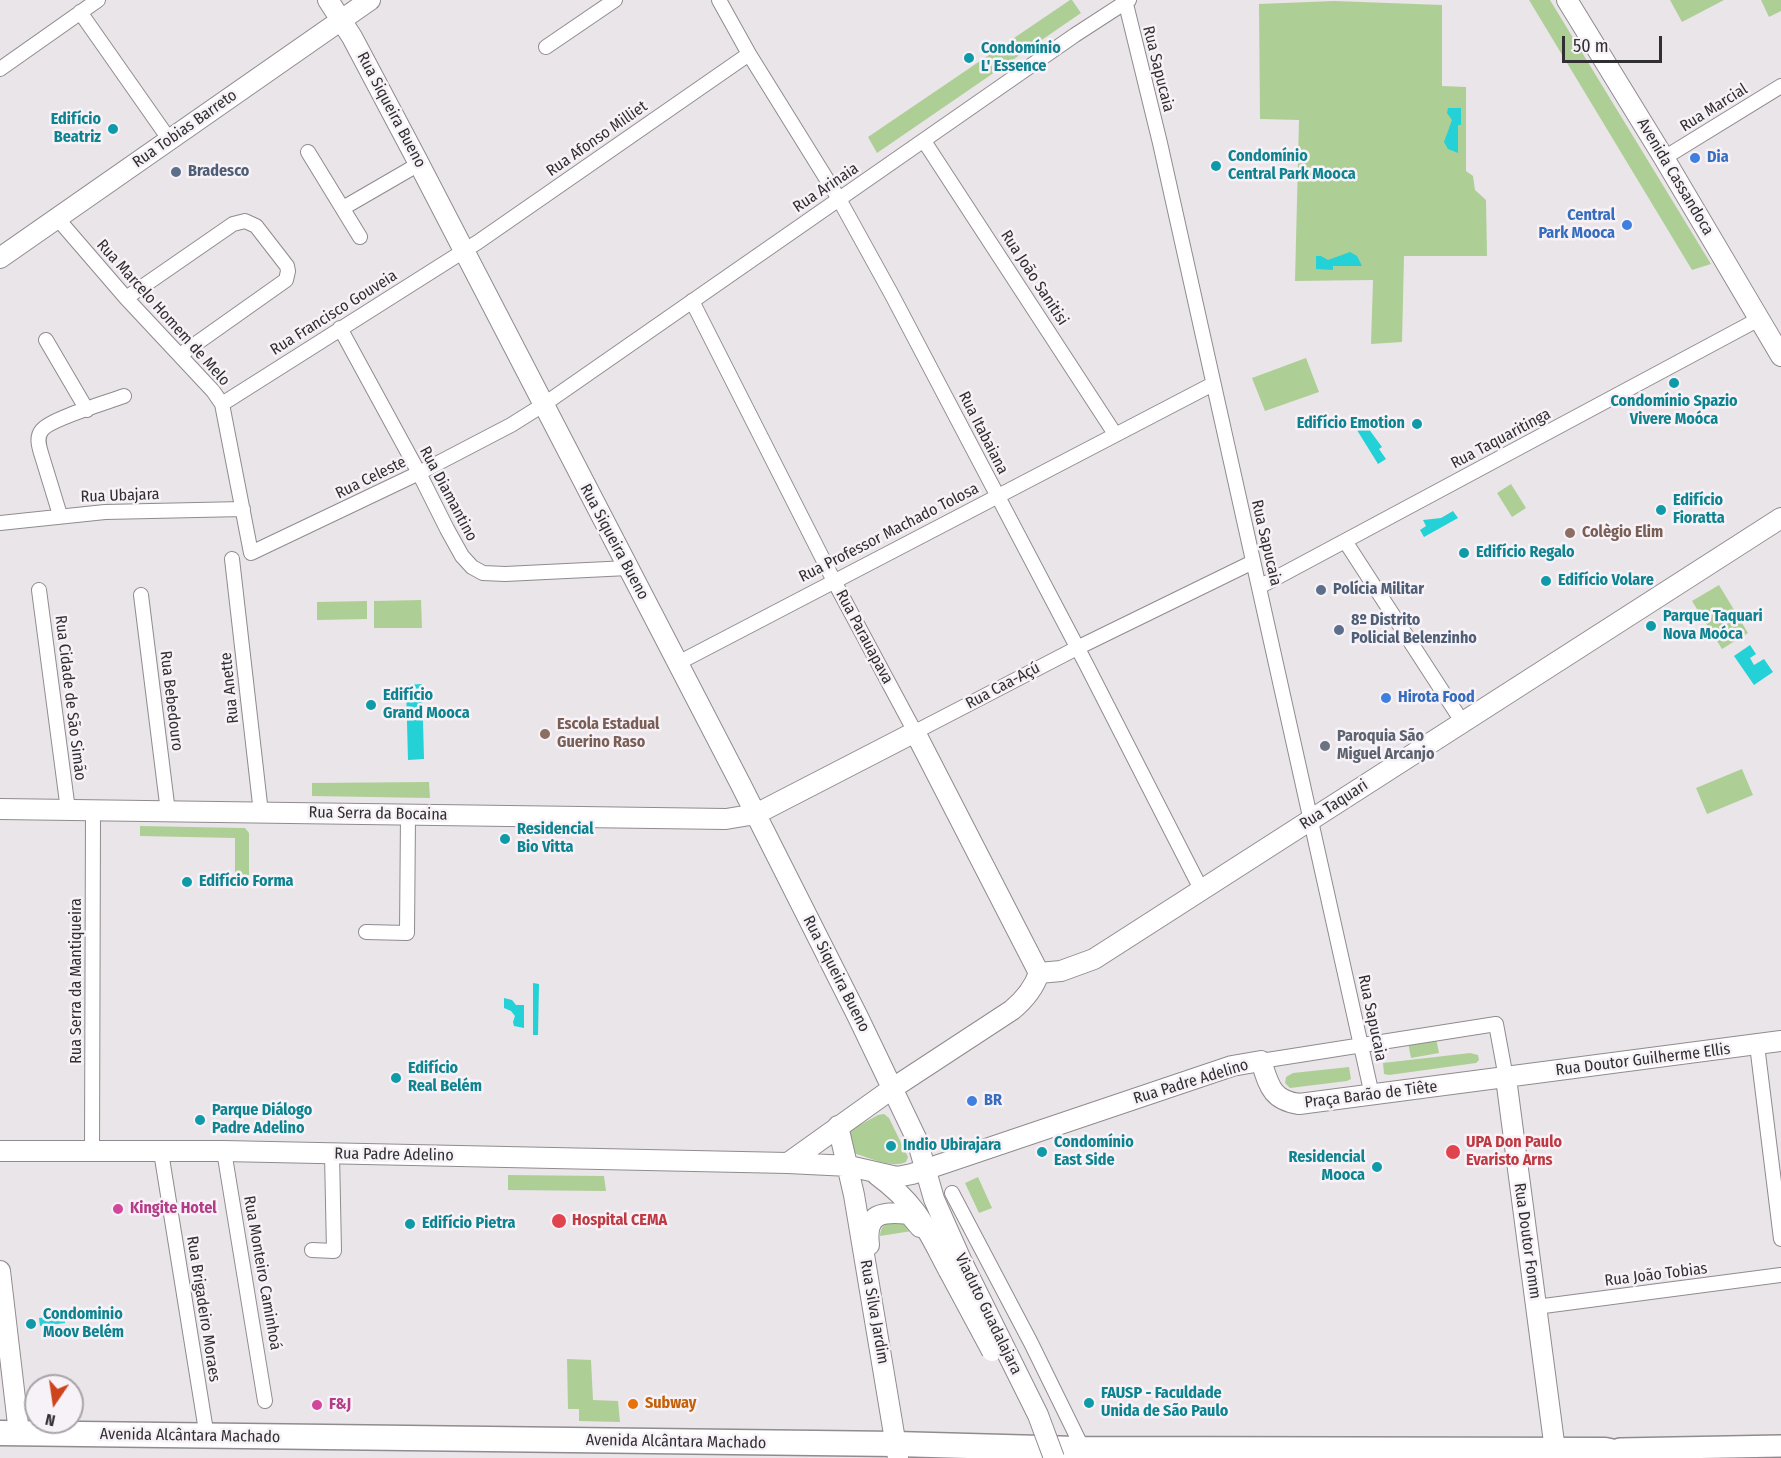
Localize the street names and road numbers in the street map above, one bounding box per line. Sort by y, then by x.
street label: Rua Sapucaia [1138,24,1178,114]
street label: Rua Siqueira Bueno [352,49,430,171]
street label: Rua Marcial [1677,80,1751,136]
street label: Rua Tobias Barreto [129,86,241,172]
street label: Rua Afonso Milliet [543,97,651,181]
street label: Avenida Cassandoca [1633,115,1717,239]
street label: Rua Arinaia [790,159,862,217]
street label: Rua João Sanitisi [996,227,1072,329]
street label: Rua Marcelo Homem de Melo [92,236,234,390]
street label: Rua Francisco Gouveia [267,266,401,360]
street label: Rua Itabaiana [954,388,1012,478]
street label: Rua Taquaritinga [1448,405,1554,473]
street label: Rua Diamantino [415,443,481,545]
street label: Rua Celeste [333,453,409,503]
street label: Rua Professor Machado Tolosa [796,479,982,587]
street label: Rua Siqueira Bueno [575,481,653,603]
street label: Rua Ubajara [80,485,160,507]
street label: Rua Sapucaia [1247,498,1285,588]
street label: Rua Parauapava [831,587,897,687]
street label: Rua Cidade de São Simão [50,614,90,782]
street label: Rua Bebedouro [155,650,187,752]
street label: Rua Anette [217,651,243,725]
street label: Rua Caa-Açú [963,658,1043,714]
street label: Rua Taquari [1296,776,1372,834]
street label: Rua Serra da Bocaina [308,803,448,825]
street label: Rua Serra da Mantiqueira [67,898,87,1064]
street label: Rua Siqueira Bueno [798,913,874,1035]
street label: Rua Sapucaia [1353,973,1391,1063]
street label: Rua Doutor Guilherme Ellis [1555,1040,1731,1080]
street label: Rua Padre Adelino [1131,1055,1251,1109]
street label: Praça Barão de Tiête [1304,1077,1438,1113]
street label: Rua Padre Adelino [334,1144,454,1166]
street label: Rua Doutor Fomm [1509,1182,1545,1300]
street label: Rua Monteiro Caminhoá [239,1194,285,1352]
street label: Rua Brigadeiro Moraes [182,1235,224,1383]
street label: Viaduto Guadalajara [950,1250,1026,1378]
street label: Rua Silva Jardim [855,1258,893,1366]
street label: Rua João Tobias [1604,1259,1708,1291]
street label: Avenida Alcântara Machado [100,1425,280,1447]
street label: Avenida Alcântara Machado [586,1431,766,1453]

